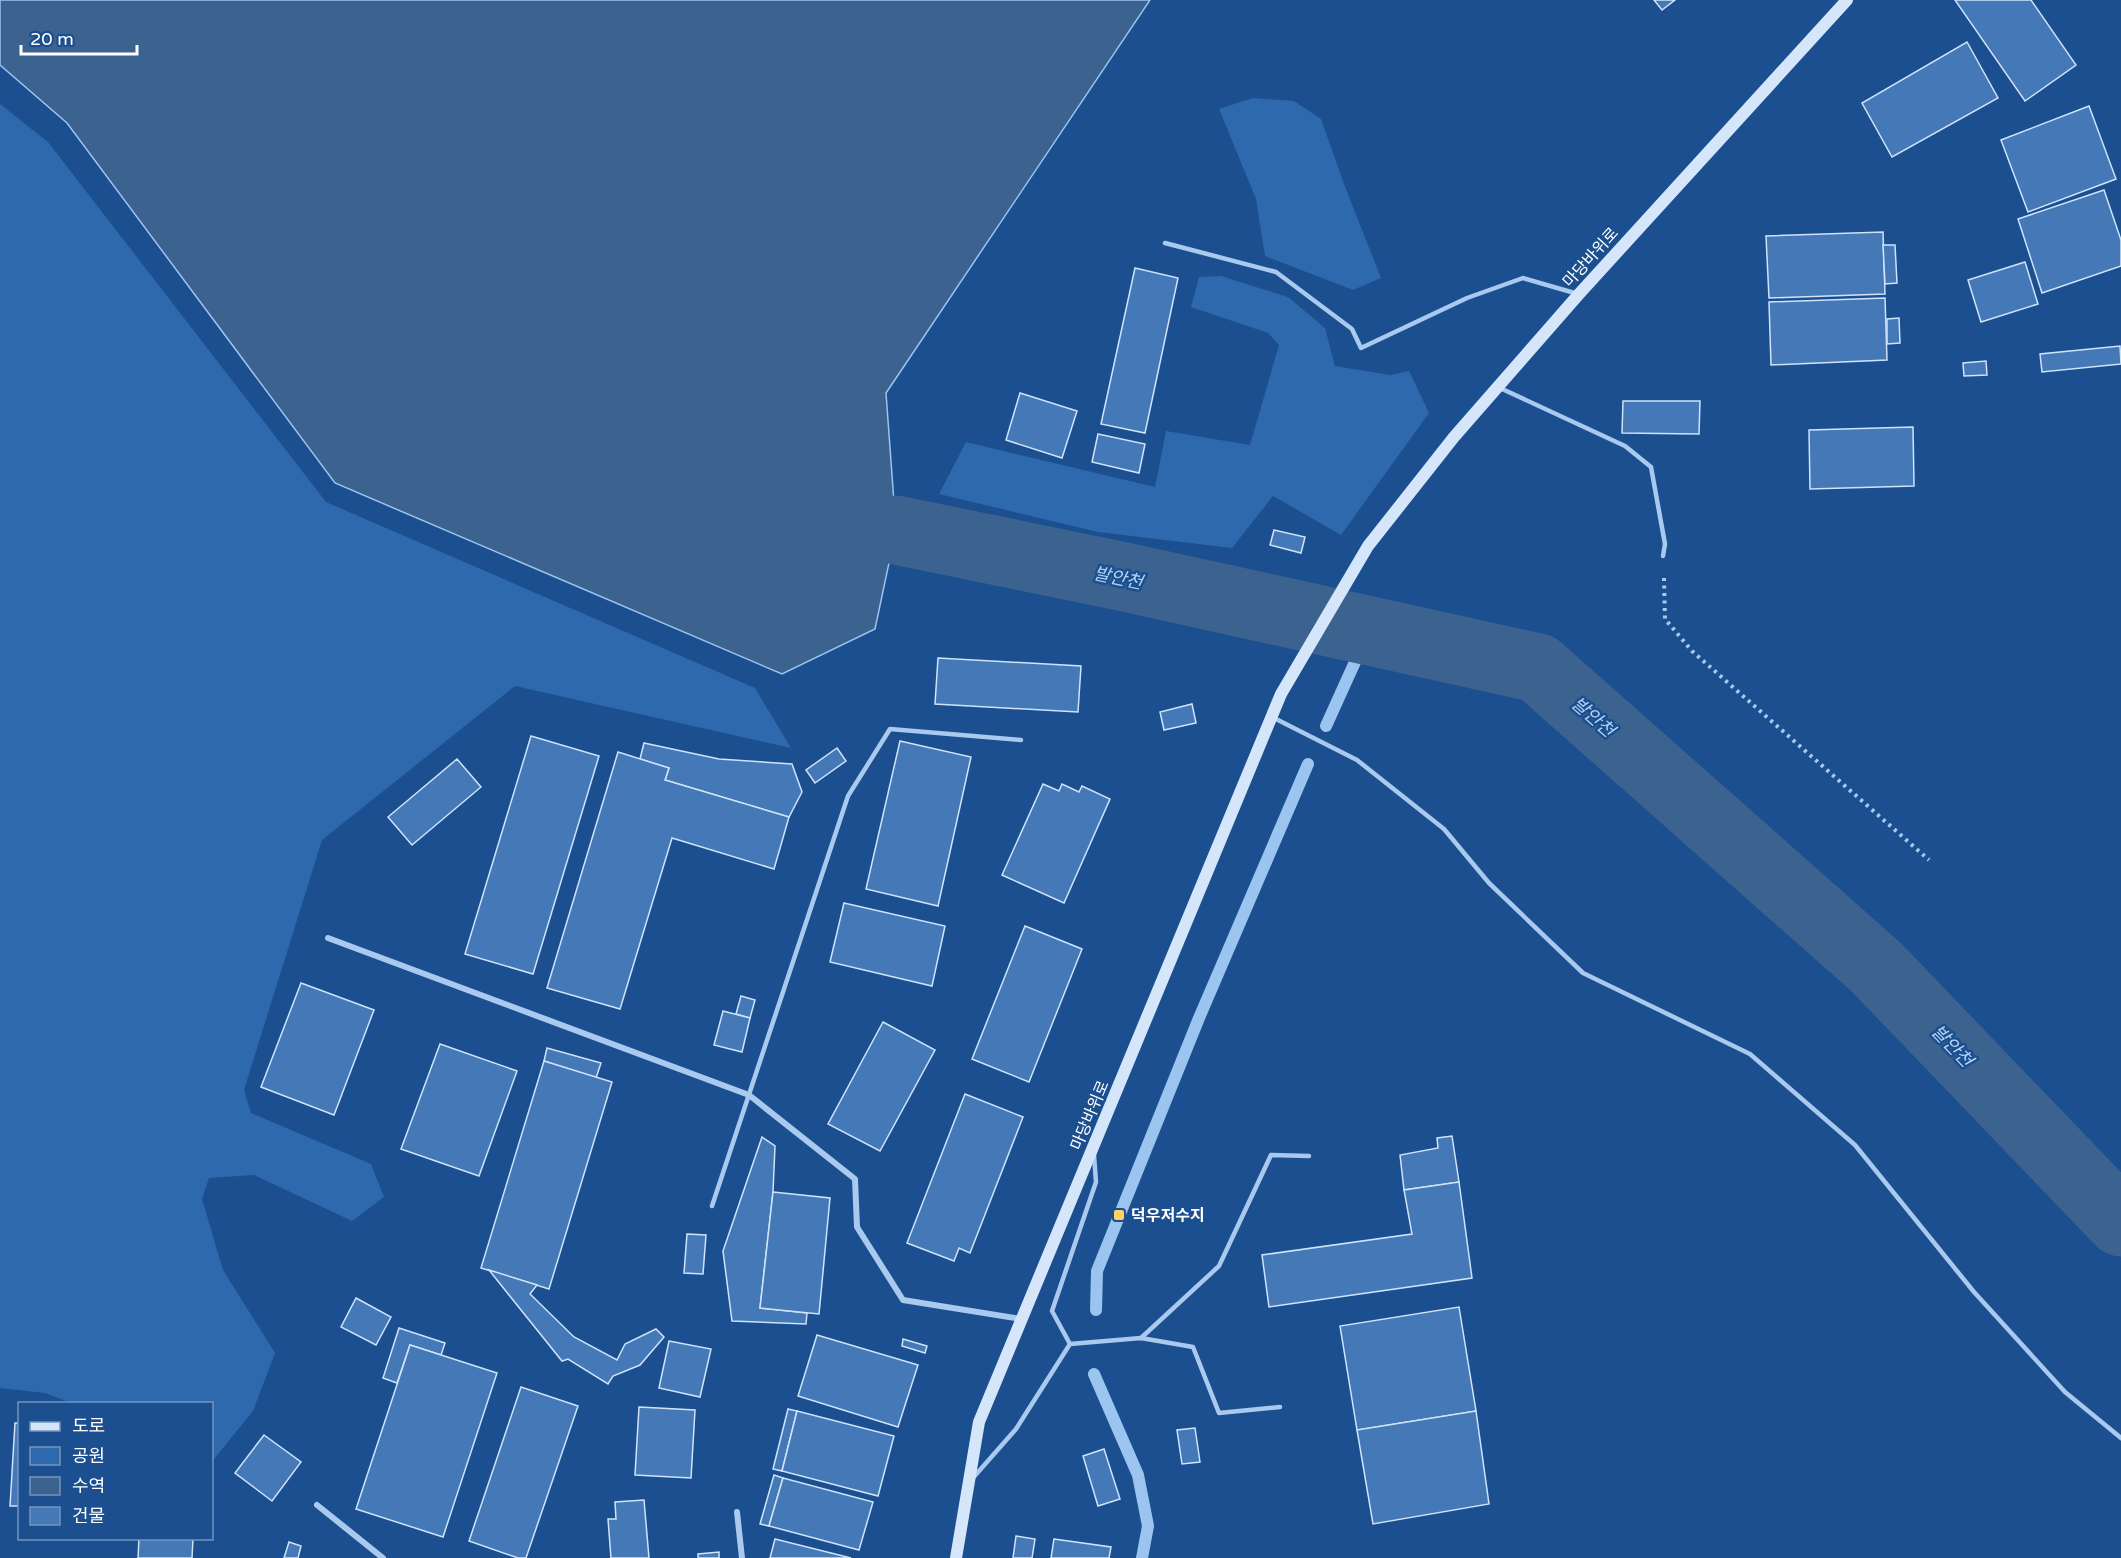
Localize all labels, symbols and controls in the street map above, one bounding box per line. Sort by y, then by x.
scale bar [21,18,136,56]
text: 20 m [30,28,74,50]
street label: 마당바위로 [1559,223,1623,292]
water label: 발안천 [1091,562,1147,594]
water label: 발안천 [1567,692,1621,743]
water label: 발안천 [1927,1020,1979,1073]
street label: 마당바위로 [1066,1077,1114,1153]
place label: 덕우저수지 [1131,1206,1205,1226]
marker: 덕우저수지 [1112,1208,1126,1222]
legend [18,1402,213,1540]
text: 도로 [72,1415,105,1437]
text: 공원 [72,1445,105,1467]
text: 수역 [72,1475,105,1497]
text: 건물 [72,1505,105,1527]

